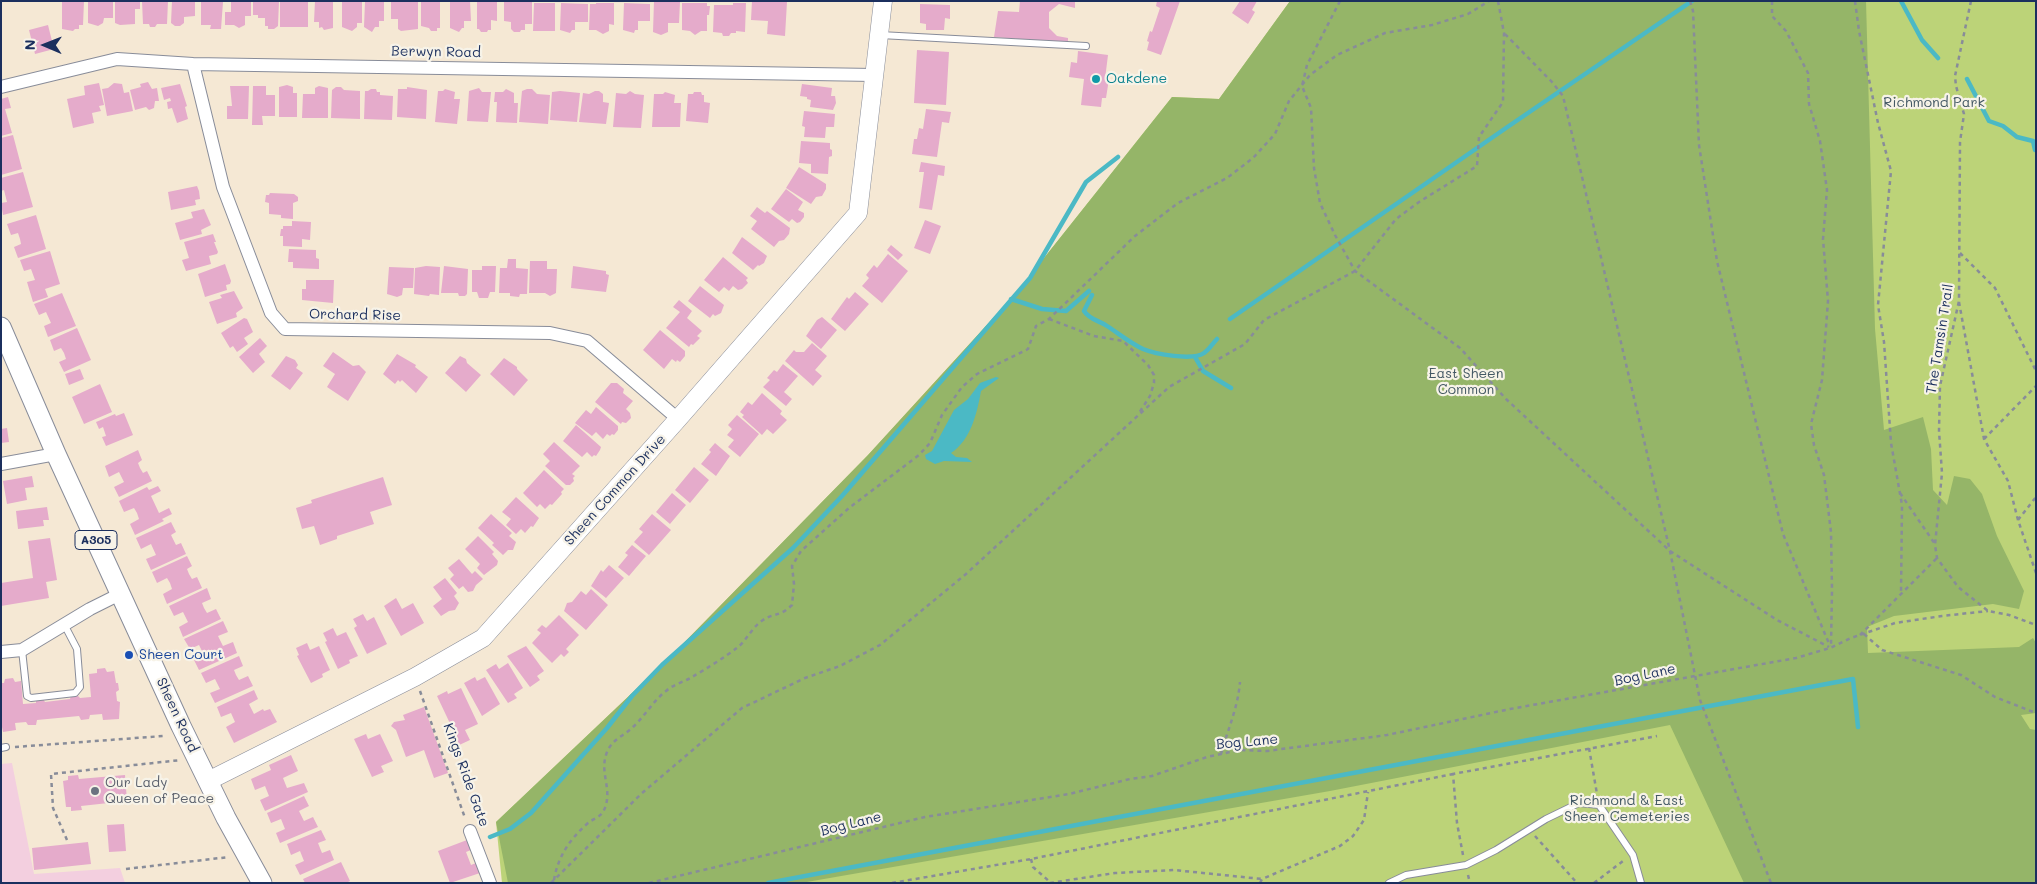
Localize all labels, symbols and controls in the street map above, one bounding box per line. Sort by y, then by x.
north arrow [20,20,70,70]
text: N [20,39,39,50]
street label: Berwyn Road [391,43,481,61]
place label: Oakdene [1106,71,1167,87]
marker: Oakdene [1090,73,1102,85]
park label: Richmond Park [1883,95,1985,111]
street label: The Tamsin Trail [1923,283,1957,395]
street label: Orchard Rise [309,306,401,324]
park label: East Sheen Common [1428,366,1504,398]
street label: Sheen Common Drive [561,431,669,549]
road number: A305 [75,530,117,550]
place label: Sheen Court [139,647,223,663]
marker: Sheen Court [123,649,135,661]
street label: Bog Lane [1613,660,1677,690]
street label: Sheen Road [152,675,202,755]
street label: Kings Ride Gate [439,721,493,829]
street label: Bog Lane [1215,731,1279,753]
place label: Our Lady Queen of Peace [105,775,214,808]
marker: Our Lady Queen of Peace [89,785,101,797]
park label: Richmond & East Sheen Cemeteries [1564,793,1690,826]
street label: Bog Lane [819,808,883,840]

